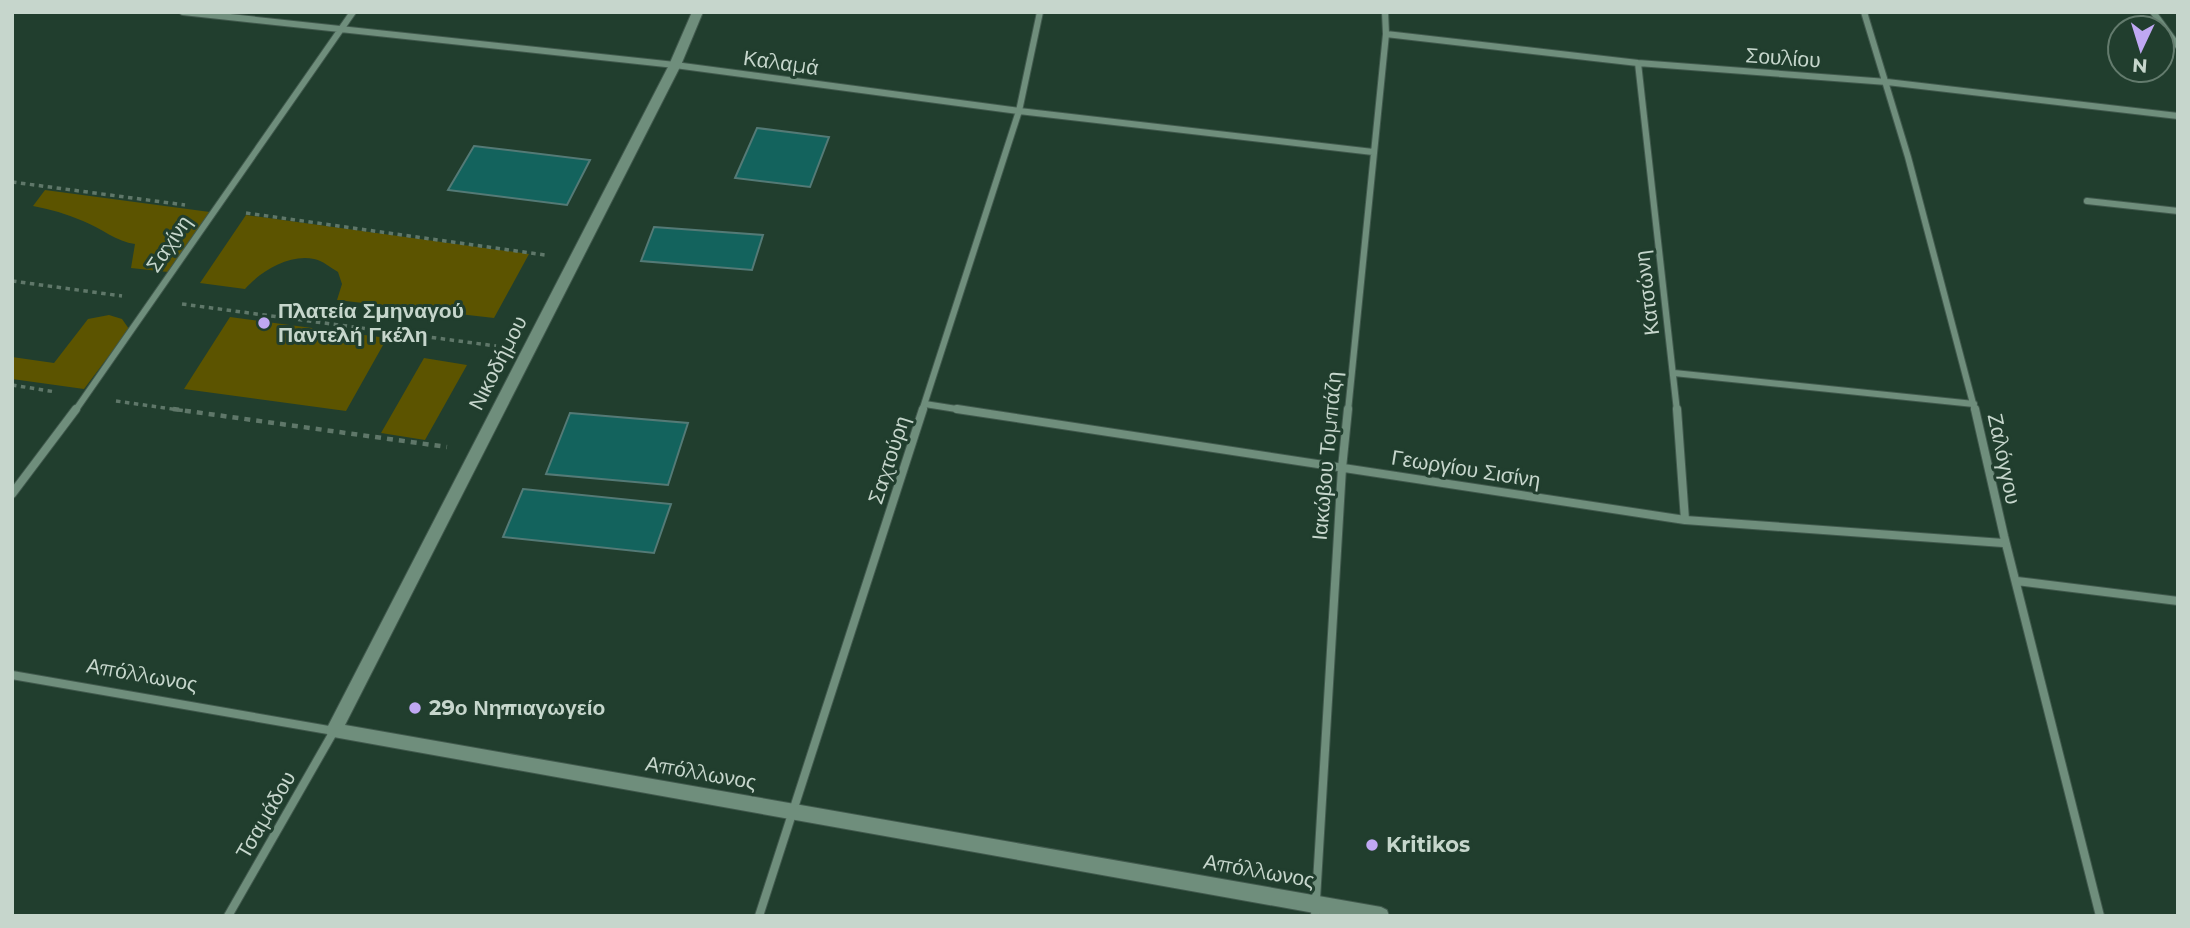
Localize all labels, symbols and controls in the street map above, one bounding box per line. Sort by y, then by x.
north arrow [2106,14,2176,84]
street label: Σουλίου [1745,42,1821,73]
street label: Καλαμά [742,45,820,80]
text: N [2131,53,2148,77]
street label: Σαχίνη [141,211,197,277]
street label: Κατσώνη [1629,249,1664,337]
place label: Πλατεία Σμηναγού Παντελή Γκέλη [278,298,464,347]
street label: Νικοδήμου [463,311,532,414]
marker: Πλατεία Σμηναγού Παντελή Γκέλη [256,315,272,331]
street label: Ιακώβου Τομπάζη [1307,370,1346,542]
street label: Ζαλόγγου [1983,411,2026,507]
street label: Σαχτούρη [863,413,914,507]
street label: Γεωργίου Σισίνη [1390,444,1542,493]
street label: Απόλλωνος [85,652,200,697]
place label: 29ο Νηπιαγωγείο [429,695,605,720]
marker: 29ο Νηπιαγωγείο [407,700,423,716]
street label: Απόλλωνος [644,750,759,795]
street label: Τσαμάδου [231,767,301,863]
place label: Kritikos [1386,832,1470,857]
marker: Kritikos [1364,837,1380,853]
street label: Απόλλωνος [1202,848,1317,893]

